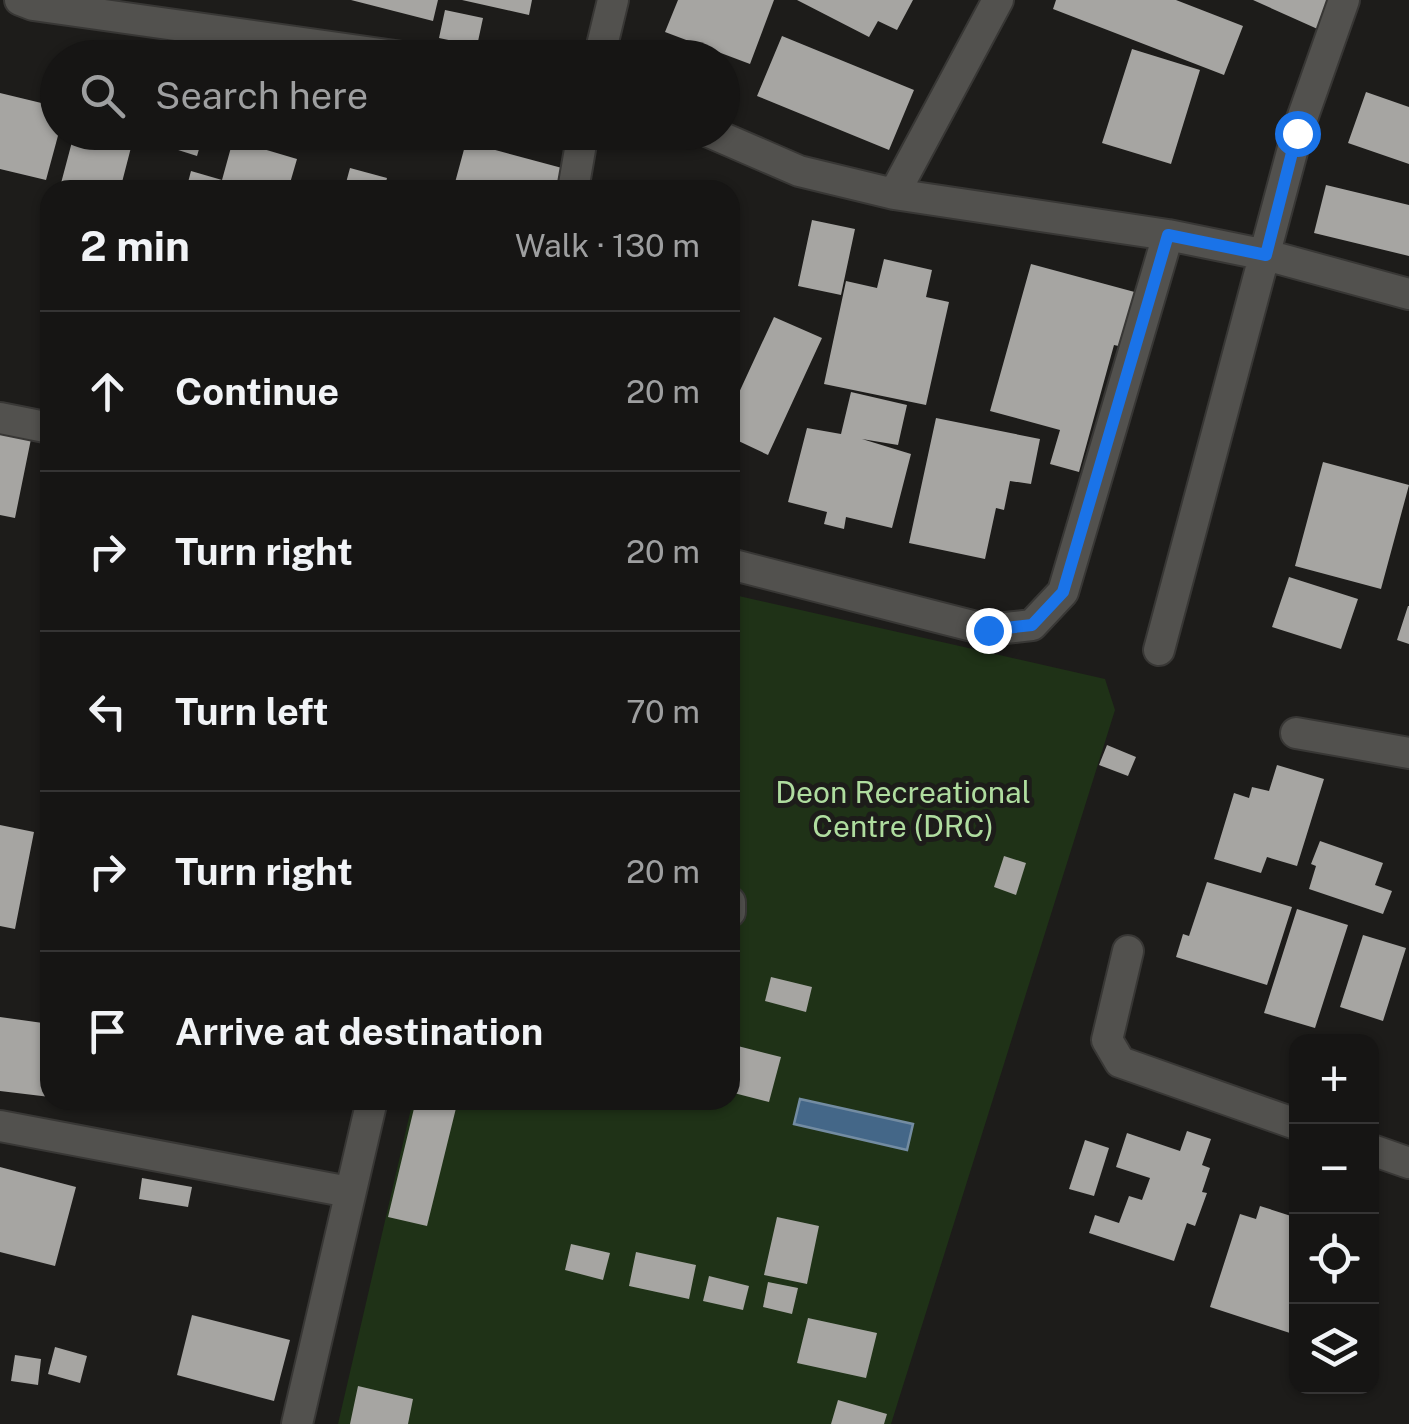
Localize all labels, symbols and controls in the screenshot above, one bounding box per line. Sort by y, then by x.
search box [40,40,740,150]
icon: search [75,68,130,123]
text: Search here [155,73,368,118]
route start [1275,111,1321,157]
text: 2 min [80,221,190,270]
text: Walk · 130 m [515,227,700,264]
icon: ahead [80,364,135,419]
text: Continue [175,369,339,414]
text: 20 m [626,373,700,410]
icon: right [80,524,135,579]
text: Turn right [175,529,353,574]
text: 20 m [626,533,700,570]
route end [966,608,1012,654]
icon: left [80,684,135,739]
text: Turn left [175,689,329,734]
text: 70 m [626,693,700,730]
park label: Deon Recreational Centre (DRC) [775,774,1031,844]
icon: right [80,844,135,899]
text: Turn right [175,849,353,894]
text: 20 m [626,853,700,890]
icon: arrive [80,1004,135,1059]
text: Arrive at destination [175,1009,543,1054]
map controls [1289,1034,1379,1394]
button: + [1289,1034,1379,1124]
button: − [1289,1124,1379,1214]
button: locate [1289,1214,1379,1304]
button: layers [1289,1304,1379,1394]

